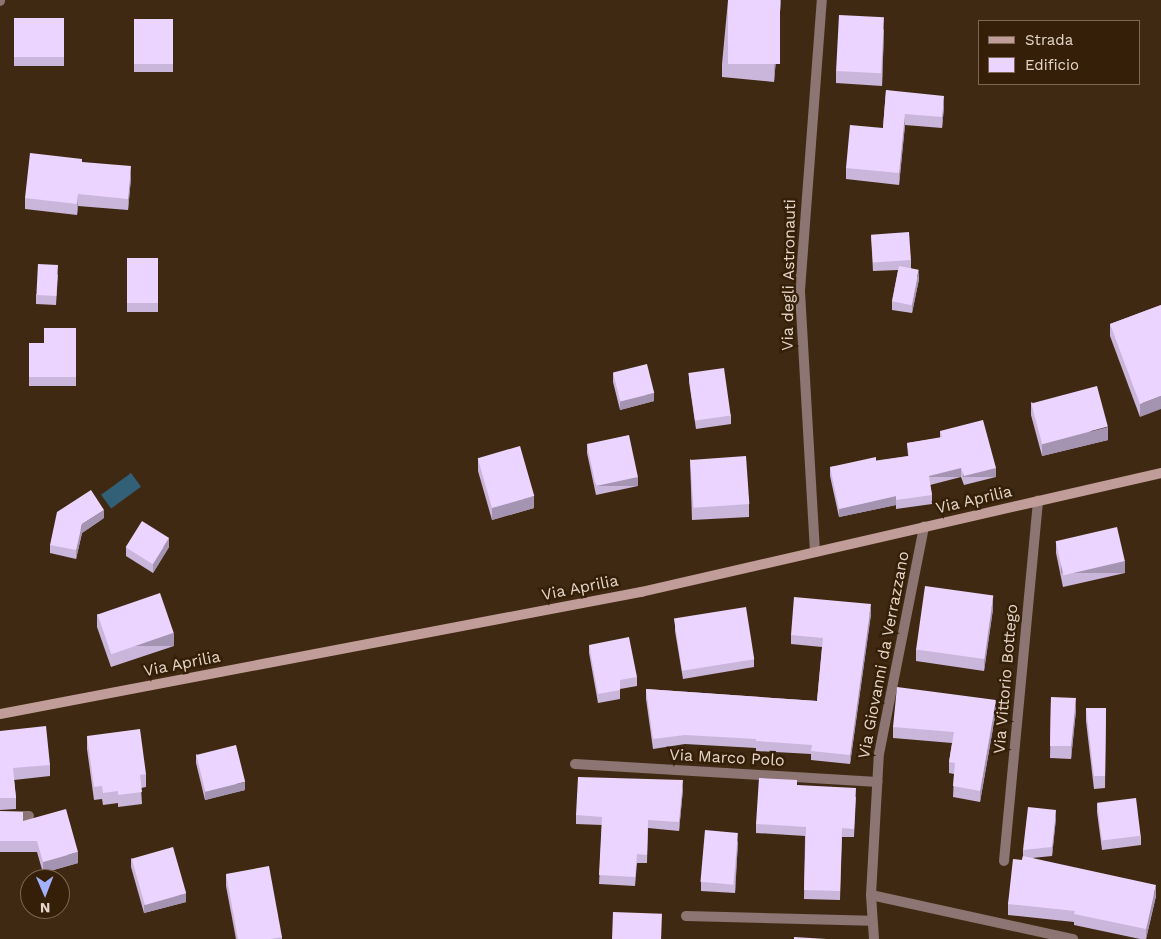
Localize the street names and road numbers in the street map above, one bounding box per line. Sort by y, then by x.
street label: Via degli Astronauti [778,198,800,352]
street label: Via Aprilia [933,482,1015,518]
street label: Via Giovanni da Verrazzano [854,549,914,761]
street label: Via Aprilia [540,571,620,605]
street label: Via Vittorio Bottego [990,603,1022,755]
street label: Via Aprilia [142,647,222,681]
street label: Via Marco Polo [669,745,785,771]

